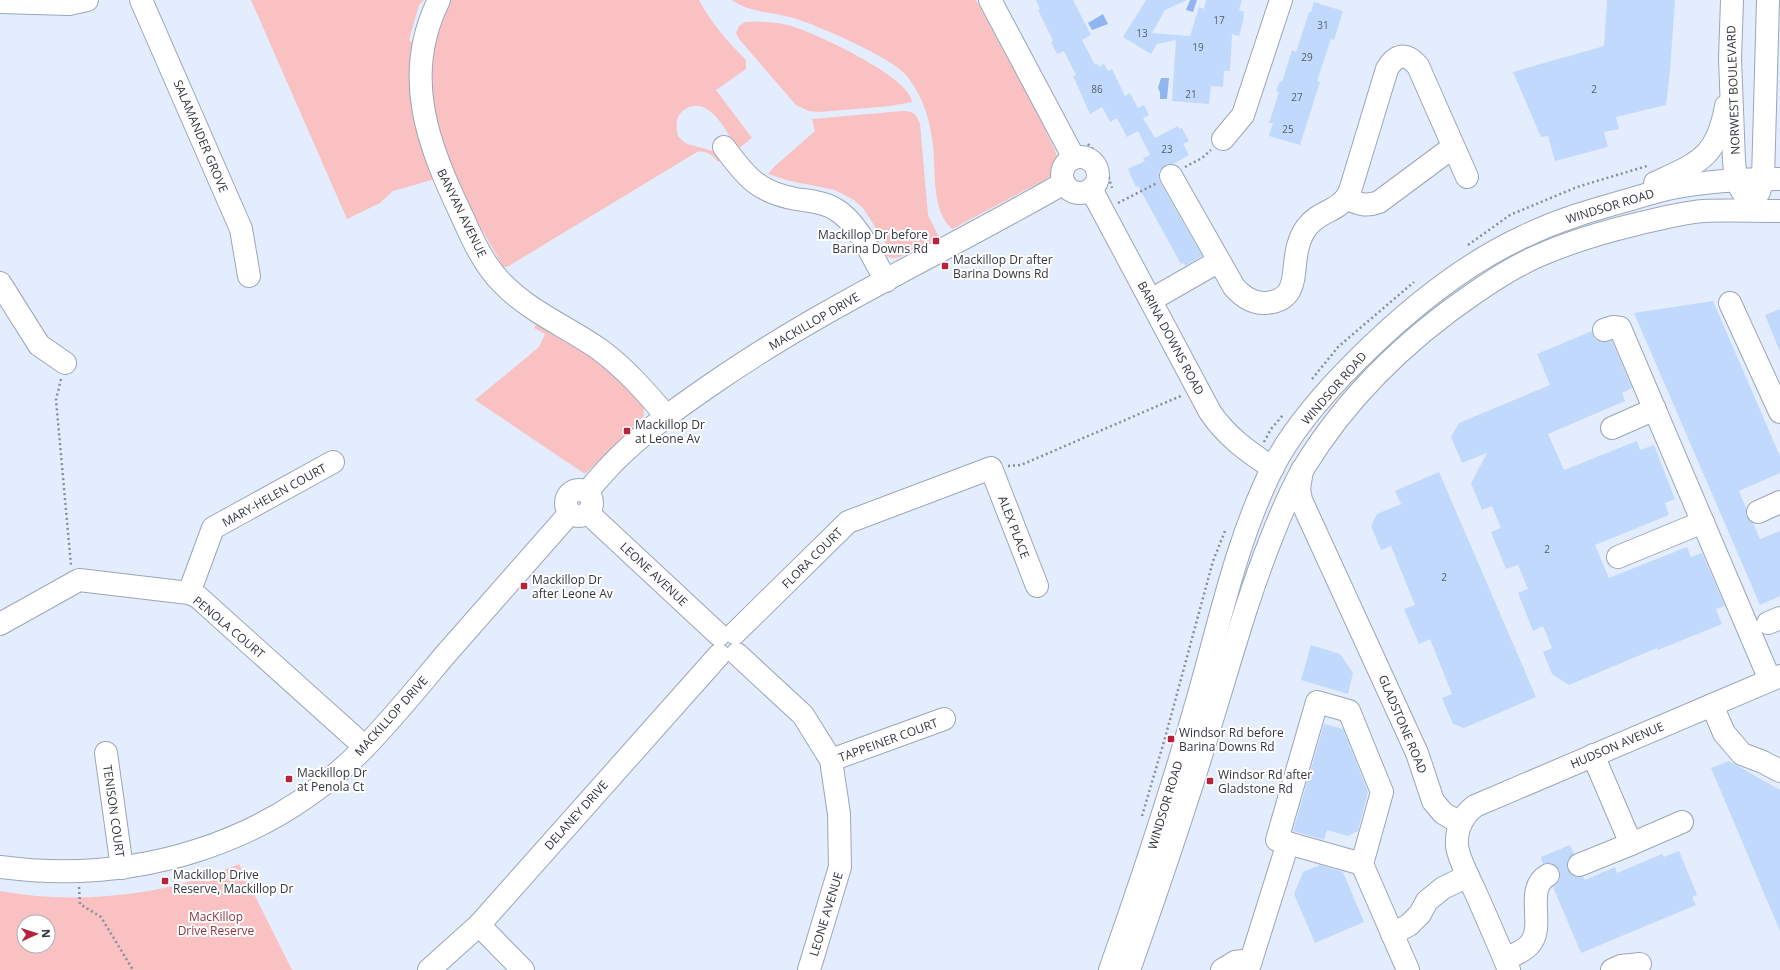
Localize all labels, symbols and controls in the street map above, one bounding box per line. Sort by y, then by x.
house number: 17 [1213,13,1225,27]
house number: 31 [1317,18,1329,32]
street label: NORWEST BOULEVARD [1722,25,1744,155]
house number: 13 [1136,26,1148,40]
house number: 19 [1192,40,1204,54]
house number: 29 [1301,50,1313,64]
street label: SALAMANDER GROVE [170,77,232,195]
house number: 86 [1091,82,1103,96]
house number: 2 [1591,82,1597,96]
house number: 21 [1185,87,1197,101]
house number: 27 [1291,90,1303,104]
house number: 25 [1282,122,1294,136]
house number: 23 [1161,142,1173,156]
street label: BANYAN AVENUE [433,166,491,260]
street label: WINDSOR ROAD [1564,184,1656,228]
place label: Mackillop Dr before Barina Downs Rd [818,226,928,257]
marker: Mackillop Dr before Barina Downs Rd [931,236,941,246]
place label: Mackillop Dr after Barina Downs Rd [953,251,1053,282]
marker: Mackillop Dr after Barina Downs Rd [940,261,950,271]
street label: BARINA DOWNS ROAD [1134,278,1208,398]
street label: MACKILLOP DRIVE [766,288,862,354]
street label: WINDSOR ROAD [1298,348,1370,428]
place label: Mackillop Dr at Leone Av [635,416,705,447]
marker: Mackillop Dr at Leone Av [622,426,632,436]
street label: MARY-HELEN COURT [219,459,329,531]
street label: ALEX PLACE [994,493,1034,561]
street label: FLORA COURT [778,524,846,592]
street label: LEONE AVENUE [616,538,692,610]
house number: 2 [1544,542,1550,556]
house number: 2 [1441,570,1447,584]
place label: Mackillop Dr after Leone Av [532,571,613,602]
marker: Mackillop Dr after Leone Av [519,581,529,591]
street label: PENOLA COURT [189,592,269,662]
street label: MACKILLOP DRIVE [351,672,431,760]
street label: GLADSTONE ROAD [1375,672,1431,776]
street label: TAPPEINER COURT [836,714,940,766]
street label: HUDSON AVENUE [1568,718,1666,772]
place label: Windsor Rd before Barina Downs Rd [1179,724,1284,755]
marker: Windsor Rd before Barina Downs Rd [1166,734,1176,744]
street label: WINDSOR ROAD [1143,759,1187,851]
street label: TENISON COURT [99,764,129,859]
place label: Mackillop Dr at Penola Ct [297,764,367,795]
place label: Windsor Rd after Gladstone Rd [1218,766,1312,797]
marker: Mackillop Dr at Penola Ct [284,774,294,784]
marker: Windsor Rd after Gladstone Rd [1205,776,1215,786]
street label: DELANEY DRIVE [540,777,612,853]
place label: Mackillop Drive Reserve, Mackillop Dr [173,866,293,897]
street label: LEONE AVENUE [805,870,847,958]
marker: Mackillop Drive Reserve, Mackillop Dr [160,876,170,886]
park label: MacKillop Drive Reserve [178,908,255,939]
north arrow [16,914,56,954]
text: N [39,929,54,938]

